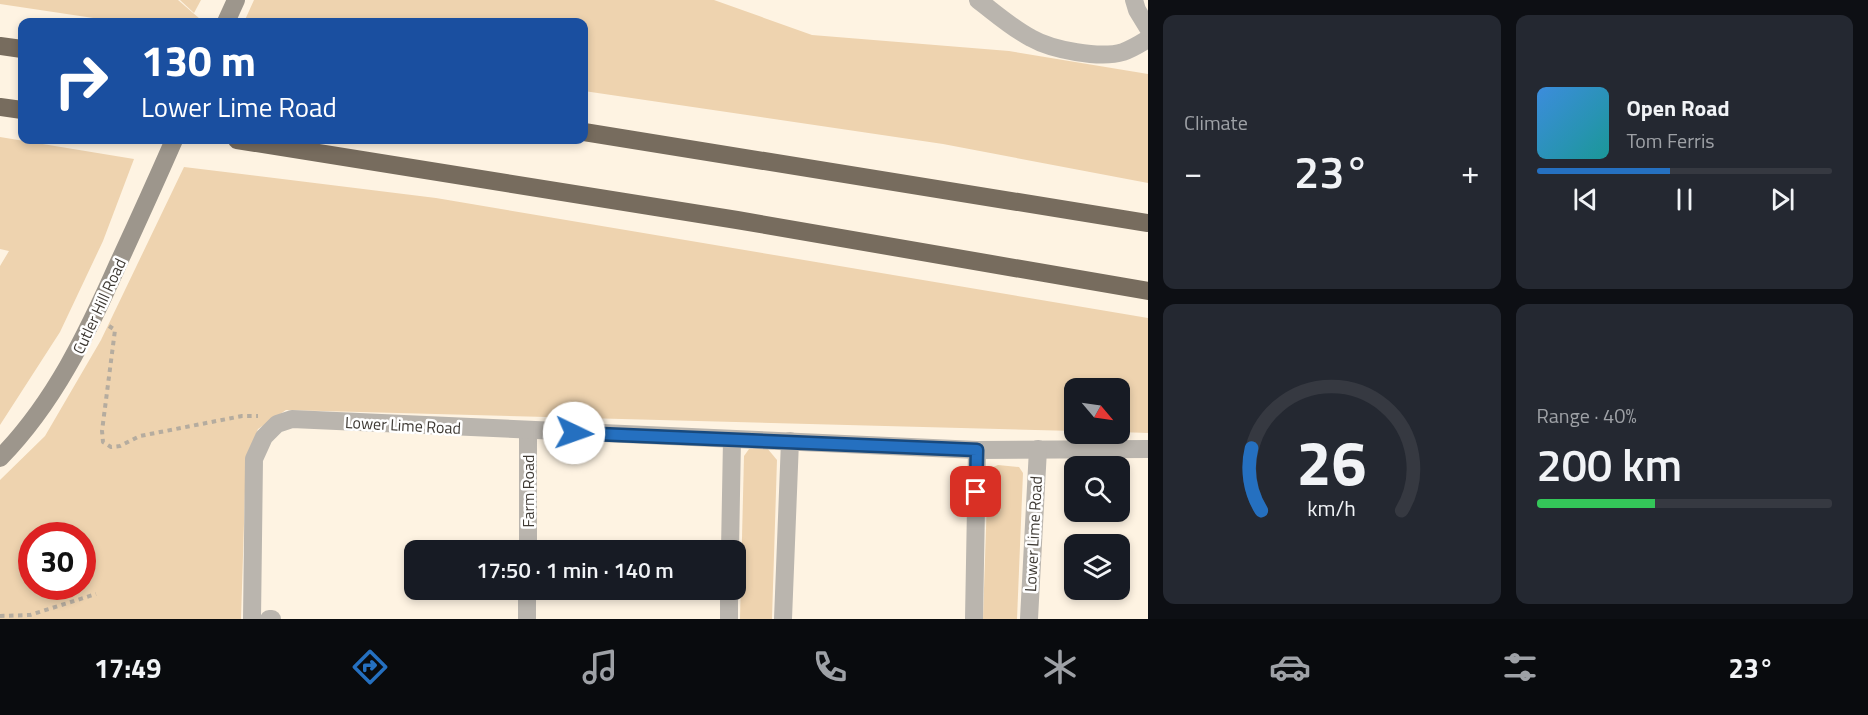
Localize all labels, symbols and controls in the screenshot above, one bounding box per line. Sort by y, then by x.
text: 130 m [141,28,256,92]
icon: right [42,42,120,120]
text: Lower Lime Road [141,86,337,127]
text: Open Road [1627,91,1730,125]
text: Climate [1184,107,1248,138]
text: Tom Ferris [1627,125,1715,156]
text: 23° [1294,137,1370,205]
text: − [1184,147,1202,197]
text: + [1461,147,1479,197]
icon: previous [1569,183,1602,216]
icon: pause [1668,183,1701,216]
icon: next [1766,183,1799,216]
street label: Cutler Hill Road [66,254,132,358]
north arrow [1064,378,1130,444]
map controls [1064,378,1130,600]
text: Range · 40% [1537,400,1637,431]
position arrow [542,401,606,465]
street label: Lower Lime Road [344,410,462,440]
text: 26 [1297,414,1367,509]
text: 200 km [1537,430,1682,498]
street label: Farm Road [516,455,540,527]
button: search [1064,456,1130,522]
pin [950,466,1001,517]
icon: arrive [959,475,992,508]
street label: Lower Lime Road [1018,475,1048,593]
text: km/h [1307,492,1356,524]
speed limit sign: 30 [18,522,96,600]
button: layers [1064,534,1130,600]
text: 17:50 · 1 min · 140 m [476,553,674,587]
icon: directions [349,646,391,688]
icon: music [579,646,621,688]
icon: phone [809,646,851,688]
icon: climate [1039,646,1081,688]
icon: car [1269,646,1311,688]
icon: filters [1499,646,1541,688]
text: 17:49 [94,647,161,688]
text: 23° [1729,647,1774,688]

